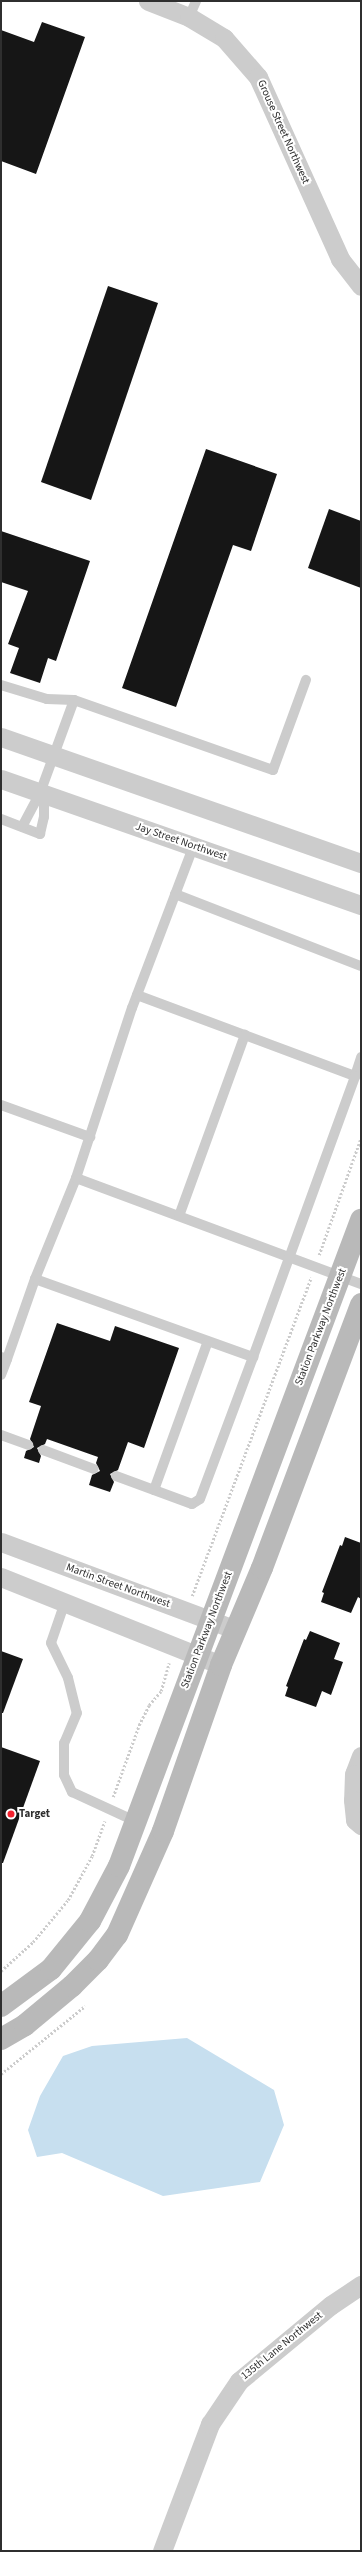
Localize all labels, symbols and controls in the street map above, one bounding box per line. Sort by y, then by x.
street label: Grouse Street Northwest [254,78,312,186]
street label: Jay Street Northwest [133,820,229,864]
street label: Station Parkway Northwest [293,1267,349,1387]
street label: Martin Street Northwest [64,1561,172,1611]
street label: Station Parkway Northwest [179,1570,235,1690]
place label: Target [19,1807,50,1821]
marker: Target [6,1809,16,1819]
street label: 135th Lane Northwest [239,2309,325,2383]

